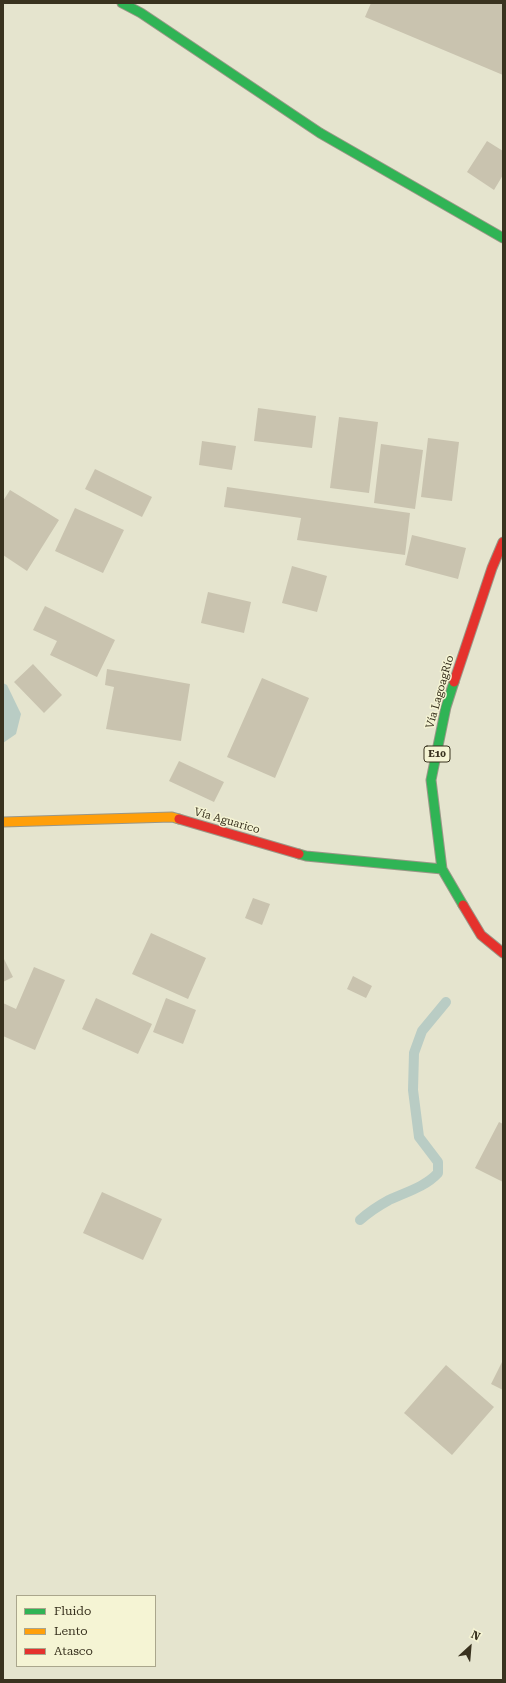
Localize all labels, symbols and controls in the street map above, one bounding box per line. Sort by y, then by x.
street label: Vía LagoagRío [423,654,457,730]
road number: E10 [424,746,450,762]
street label: Vía Aguarico [193,805,261,837]
legend [16,1595,156,1667]
text: Fluido [54,1604,91,1618]
text: Lento [54,1624,88,1638]
north arrow [450,1627,490,1667]
text: N [469,1628,482,1643]
text: Atasco [54,1644,93,1658]

